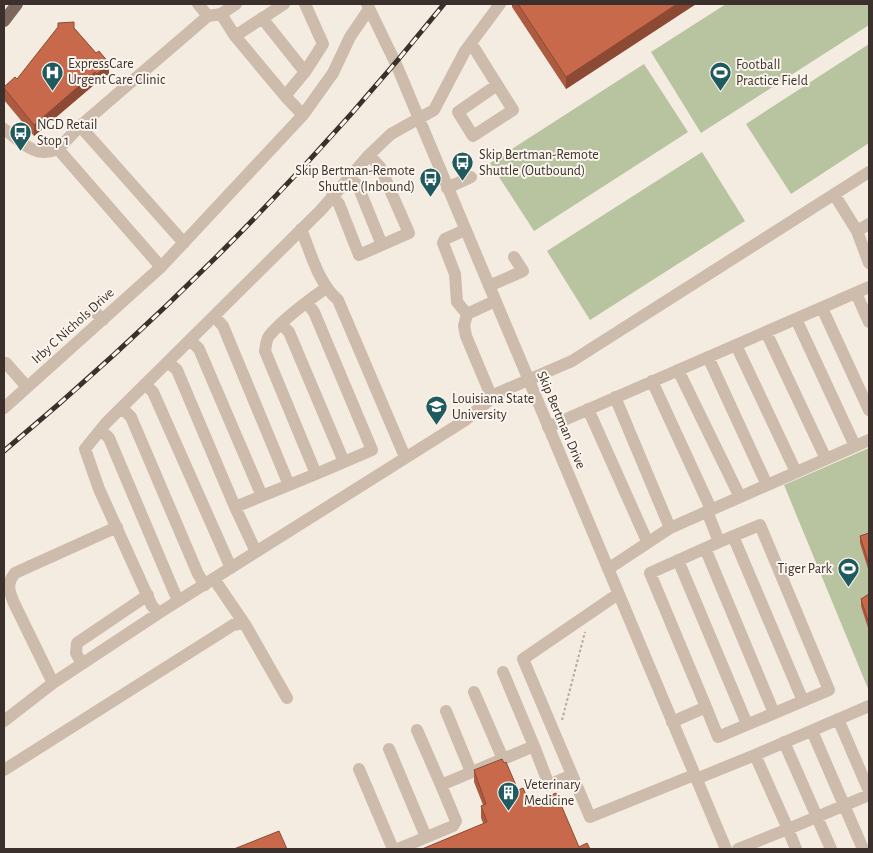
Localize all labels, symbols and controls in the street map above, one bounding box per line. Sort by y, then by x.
place label: ExpressCare Urgent Care Clinic [68,57,166,87]
place label: Football Practice Field [736,58,808,88]
hospital icon: ExpressCare Urgent Care Clinic [40,60,64,91]
sports icon: Football Practice Field [708,61,732,92]
place label: NGD Retail Stop 1 [37,118,98,148]
bus stop icon: NGD Retail Stop 1 [9,121,33,152]
place label: Skip Bertman-Remote Shuttle (Outbound) [479,148,599,178]
bus stop icon: Skip Bertman-Remote Shuttle (Outbound) [451,151,475,182]
place label: Skip Bertman-Remote Shuttle (Inbound) [295,164,415,194]
bus stop icon: Skip Bertman-Remote Shuttle (Inbound) [419,167,443,198]
street label: Irby C Nichols Drive [29,285,117,367]
street label: Skip Bertman Drive [534,369,588,471]
place label: Louisiana State University [452,392,534,422]
school or university icon: Louisiana State University [424,395,448,426]
sports icon: Tiger Park [836,557,860,588]
place label: Tiger Park [777,562,833,576]
place label: Veterinary Medicine [524,778,581,808]
building icon: Veterinary Medicine [496,781,520,812]

